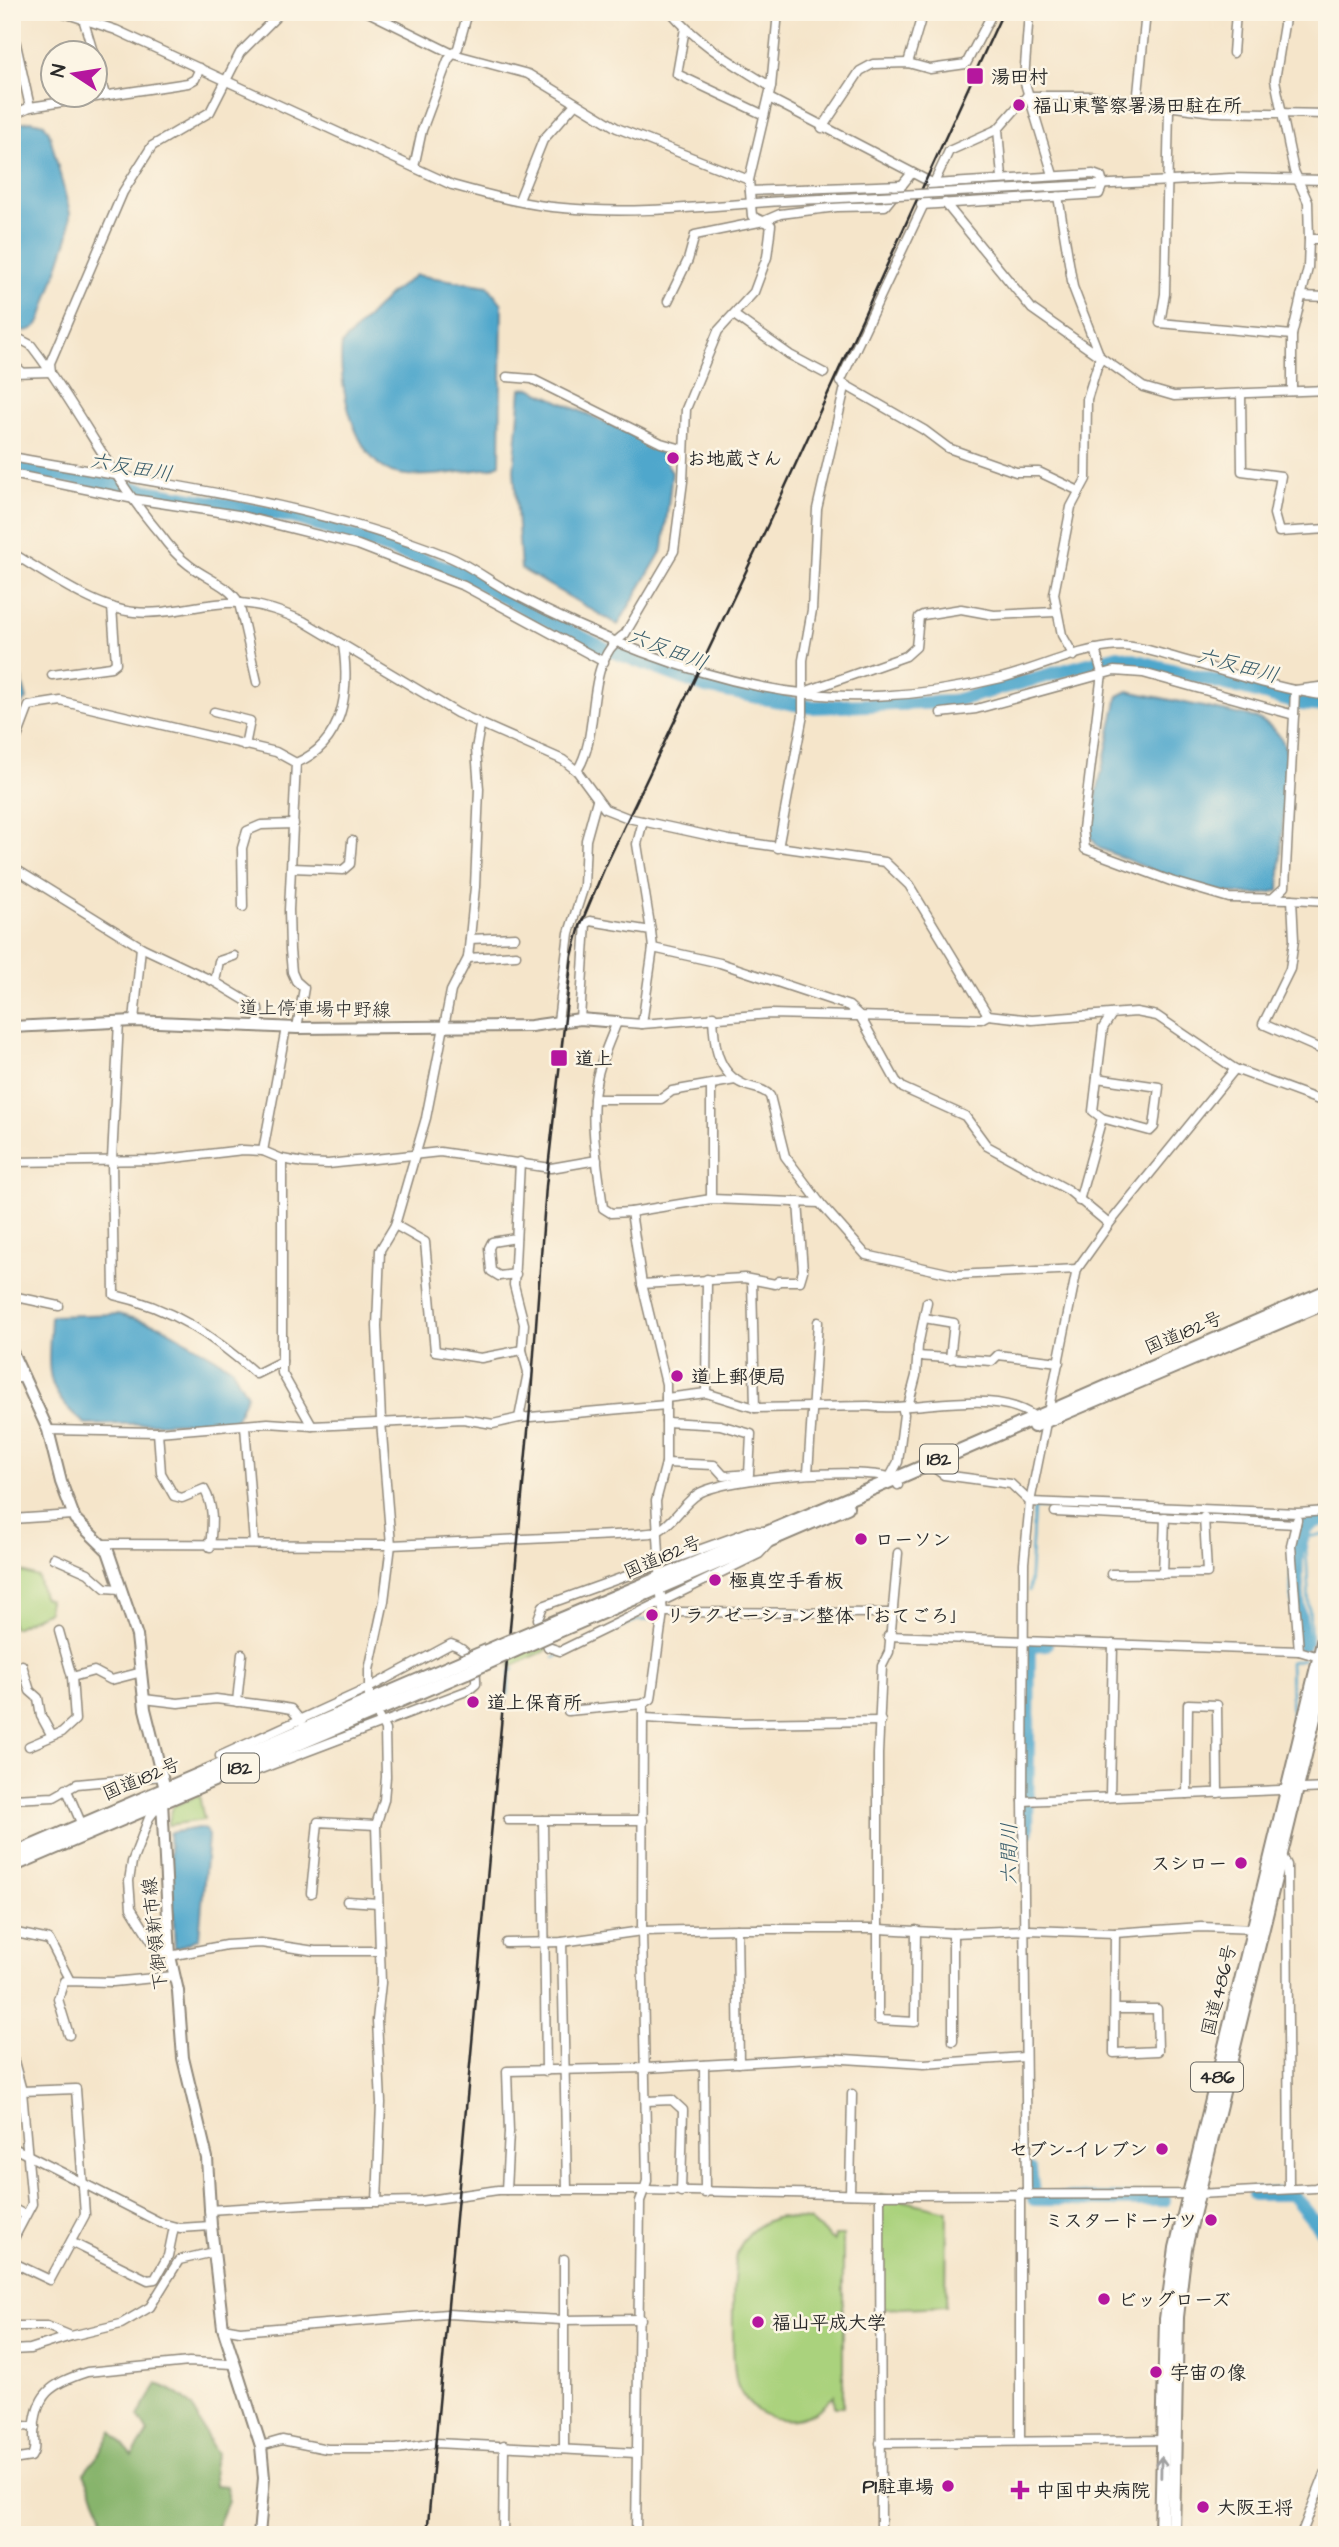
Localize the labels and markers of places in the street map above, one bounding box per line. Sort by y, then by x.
place label: 湯田村 [991,64,1048,91]
marker: 湯田村 [965,66,985,86]
place label: 福山東警察署湯田駐在所 [1033,93,1242,120]
marker: 福山東警察署湯田駐在所 [1011,97,1027,113]
place label: お地蔵さん [687,446,782,473]
marker: お地蔵さん [665,450,681,466]
place label: 道上 [575,1046,613,1073]
marker: 道上 [549,1048,569,1068]
place label: 道上郵便局 [691,1364,786,1391]
marker: 道上郵便局 [669,1368,685,1384]
place label: ローソン [875,1527,951,1554]
marker: ローソン [853,1531,869,1547]
place label: 極真空手看板 [729,1568,843,1595]
marker: 極真空手看板 [707,1572,723,1588]
place label: リラクゼーション整体「おてごろ」 [666,1603,968,1630]
marker: リラクゼーション整体「おてごろ」 [644,1607,660,1623]
place label: 道上保育所 [487,1690,582,1717]
marker: 道上保育所 [465,1694,481,1710]
place label: スシロー [1151,1851,1227,1878]
marker: スシロー [1233,1855,1249,1871]
place label: セブン-イレブン [1009,2137,1148,2164]
marker: セブン-イレブン [1154,2141,1170,2157]
place label: ミスタードーナツ [1045,2208,1197,2235]
marker: ミスタードーナツ [1203,2212,1219,2228]
place label: ビッグローズ [1118,2287,1230,2314]
marker: ビッグローズ [1096,2291,1112,2307]
place label: 福山平成大学 [772,2310,886,2337]
marker: 福山平成大学 [750,2314,766,2330]
place label: 宇宙の像 [1170,2360,1246,2387]
marker: 宇宙の像 [1148,2364,1164,2380]
place label: P1駐車場 [862,2474,934,2501]
marker: P1駐車場 [940,2478,956,2494]
place label: 中国中央病院 [1036,2478,1150,2505]
marker: 中国中央病院 [1010,2480,1030,2500]
place label: 大阪王将 [1217,2495,1293,2522]
marker: 大阪王将 [1195,2499,1211,2515]

